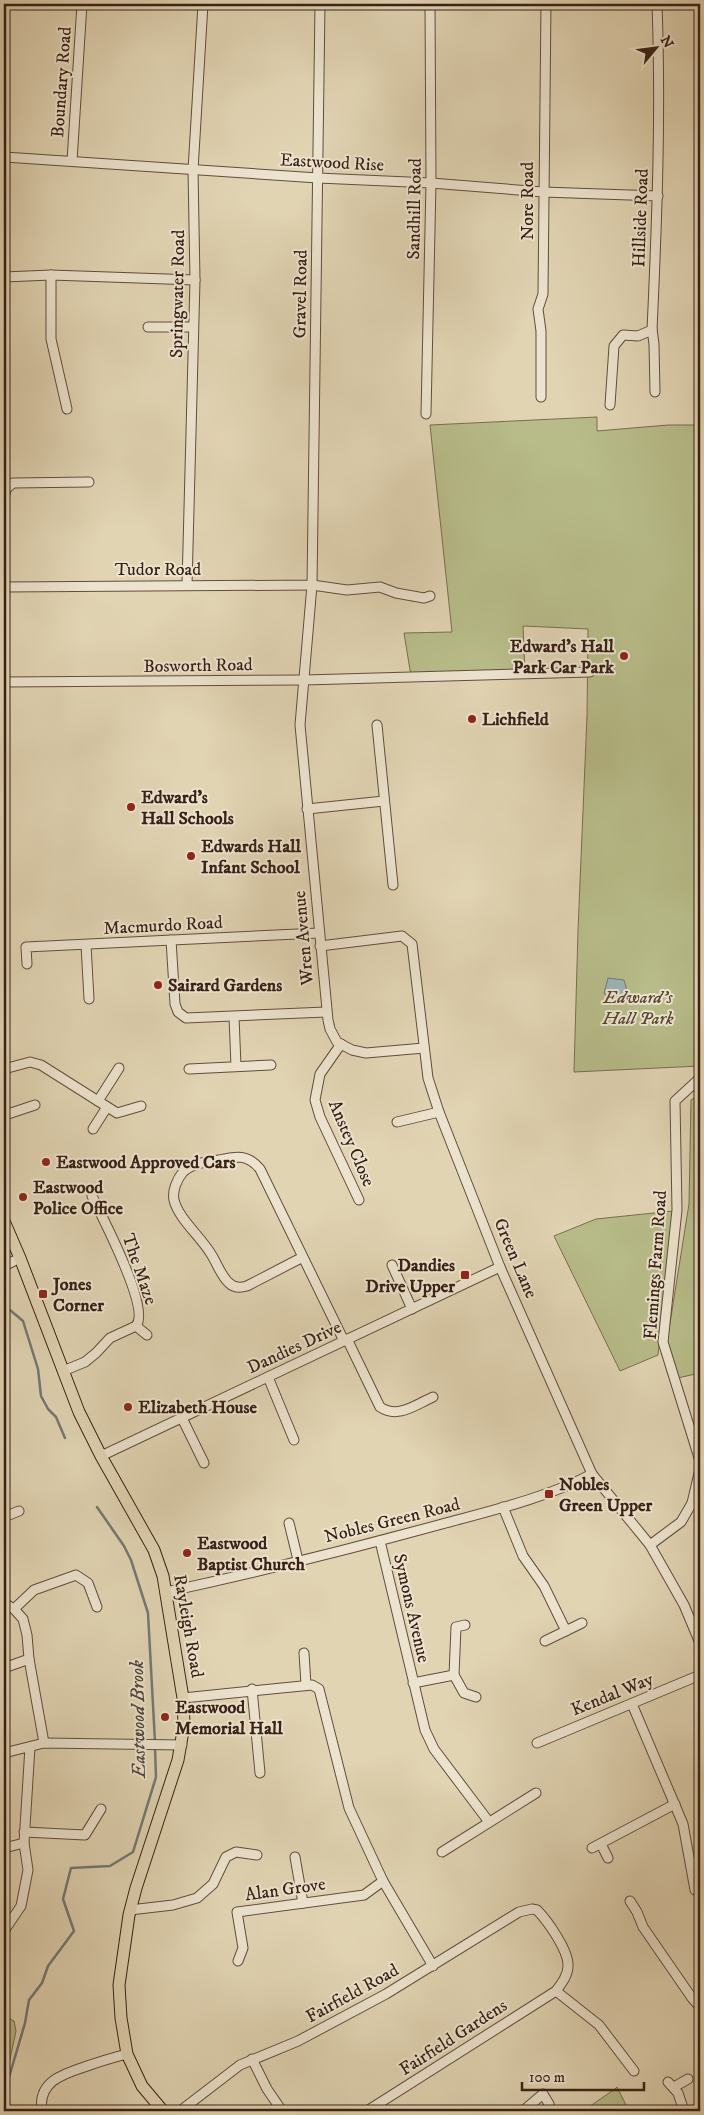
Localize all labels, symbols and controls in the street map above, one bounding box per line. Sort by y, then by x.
north arrow [632,22,682,72]
street label: Boundary Road [47,26,77,138]
text: N [656,33,677,52]
street label: Eastwood Rise [279,149,384,177]
street label: Sandhill Road [403,158,427,260]
street label: Nore Road [517,162,539,240]
street label: Hillside Road [628,168,654,268]
street label: Springwater Road [166,230,190,358]
street label: Gravel Road [289,249,313,339]
street label: Tudor Road [115,559,201,581]
place label: Edward's Hall Park Car Park [510,636,615,679]
marker: Edward's Hall Park Car Park [618,650,630,662]
street label: Bosworth Road [143,654,253,678]
place label: Lichfield [482,709,550,731]
marker: Lichfield [466,713,478,725]
place label: Edward's Hall Schools [141,787,234,830]
marker: Edward's Hall Schools [125,801,137,813]
place label: Edwards Hall Infant School [201,836,301,879]
marker: Edwards Hall Infant School [185,850,197,862]
street label: Wren Avenue [289,890,319,987]
street label: Macmurdo Road [103,912,223,940]
place label: Sairard Gardens [168,975,282,997]
marker: Sairard Gardens [152,979,164,991]
park label: Edward's Hall Park [601,987,674,1030]
street label: Anstey Close [323,1097,379,1190]
place label: Eastwood Approved Cars [56,1152,235,1174]
marker: Eastwood Approved Cars [40,1156,52,1168]
place label: Eastwood Police Office [33,1177,123,1220]
street label: Flemings Farm Road [640,1190,672,1340]
marker: Eastwood Police Office [17,1191,29,1203]
street label: Green Lane [488,1215,542,1302]
street label: The Maze [117,1231,161,1308]
place label: Dandies Drive Upper [365,1255,455,1298]
marker: Dandies Drive Upper [459,1269,471,1281]
place label: Jones Corner [51,1274,104,1317]
marker: Jones Corner [37,1288,49,1300]
street label: Dandies Drive [244,1317,345,1379]
place label: Elizabeth House [138,1397,257,1419]
marker: Elizabeth House [122,1401,134,1413]
place label: Nobles Green Upper [559,1474,653,1517]
marker: Nobles Green Upper [543,1488,555,1500]
street label: Nobles Green Road [322,1493,462,1548]
place label: Eastwood Baptist Church [197,1533,305,1576]
marker: Eastwood Baptist Church [181,1547,193,1559]
street label: Symons Avenue [388,1552,434,1665]
street label: Rayleigh Road [168,1573,208,1680]
water label: Eastwood Brook [126,1660,151,1779]
street label: Kendal Way [568,1668,657,1721]
place label: Eastwood Memorial Hall [175,1697,283,1740]
marker: Eastwood Memorial Hall [159,1711,171,1723]
street label: Alan Grove [243,1873,327,1907]
street label: Fairfield Road [302,1959,403,2028]
street label: Fairfield Gardens [396,1995,512,2081]
scale bar [522,2060,644,2092]
text: 100 m [529,2068,565,2087]

